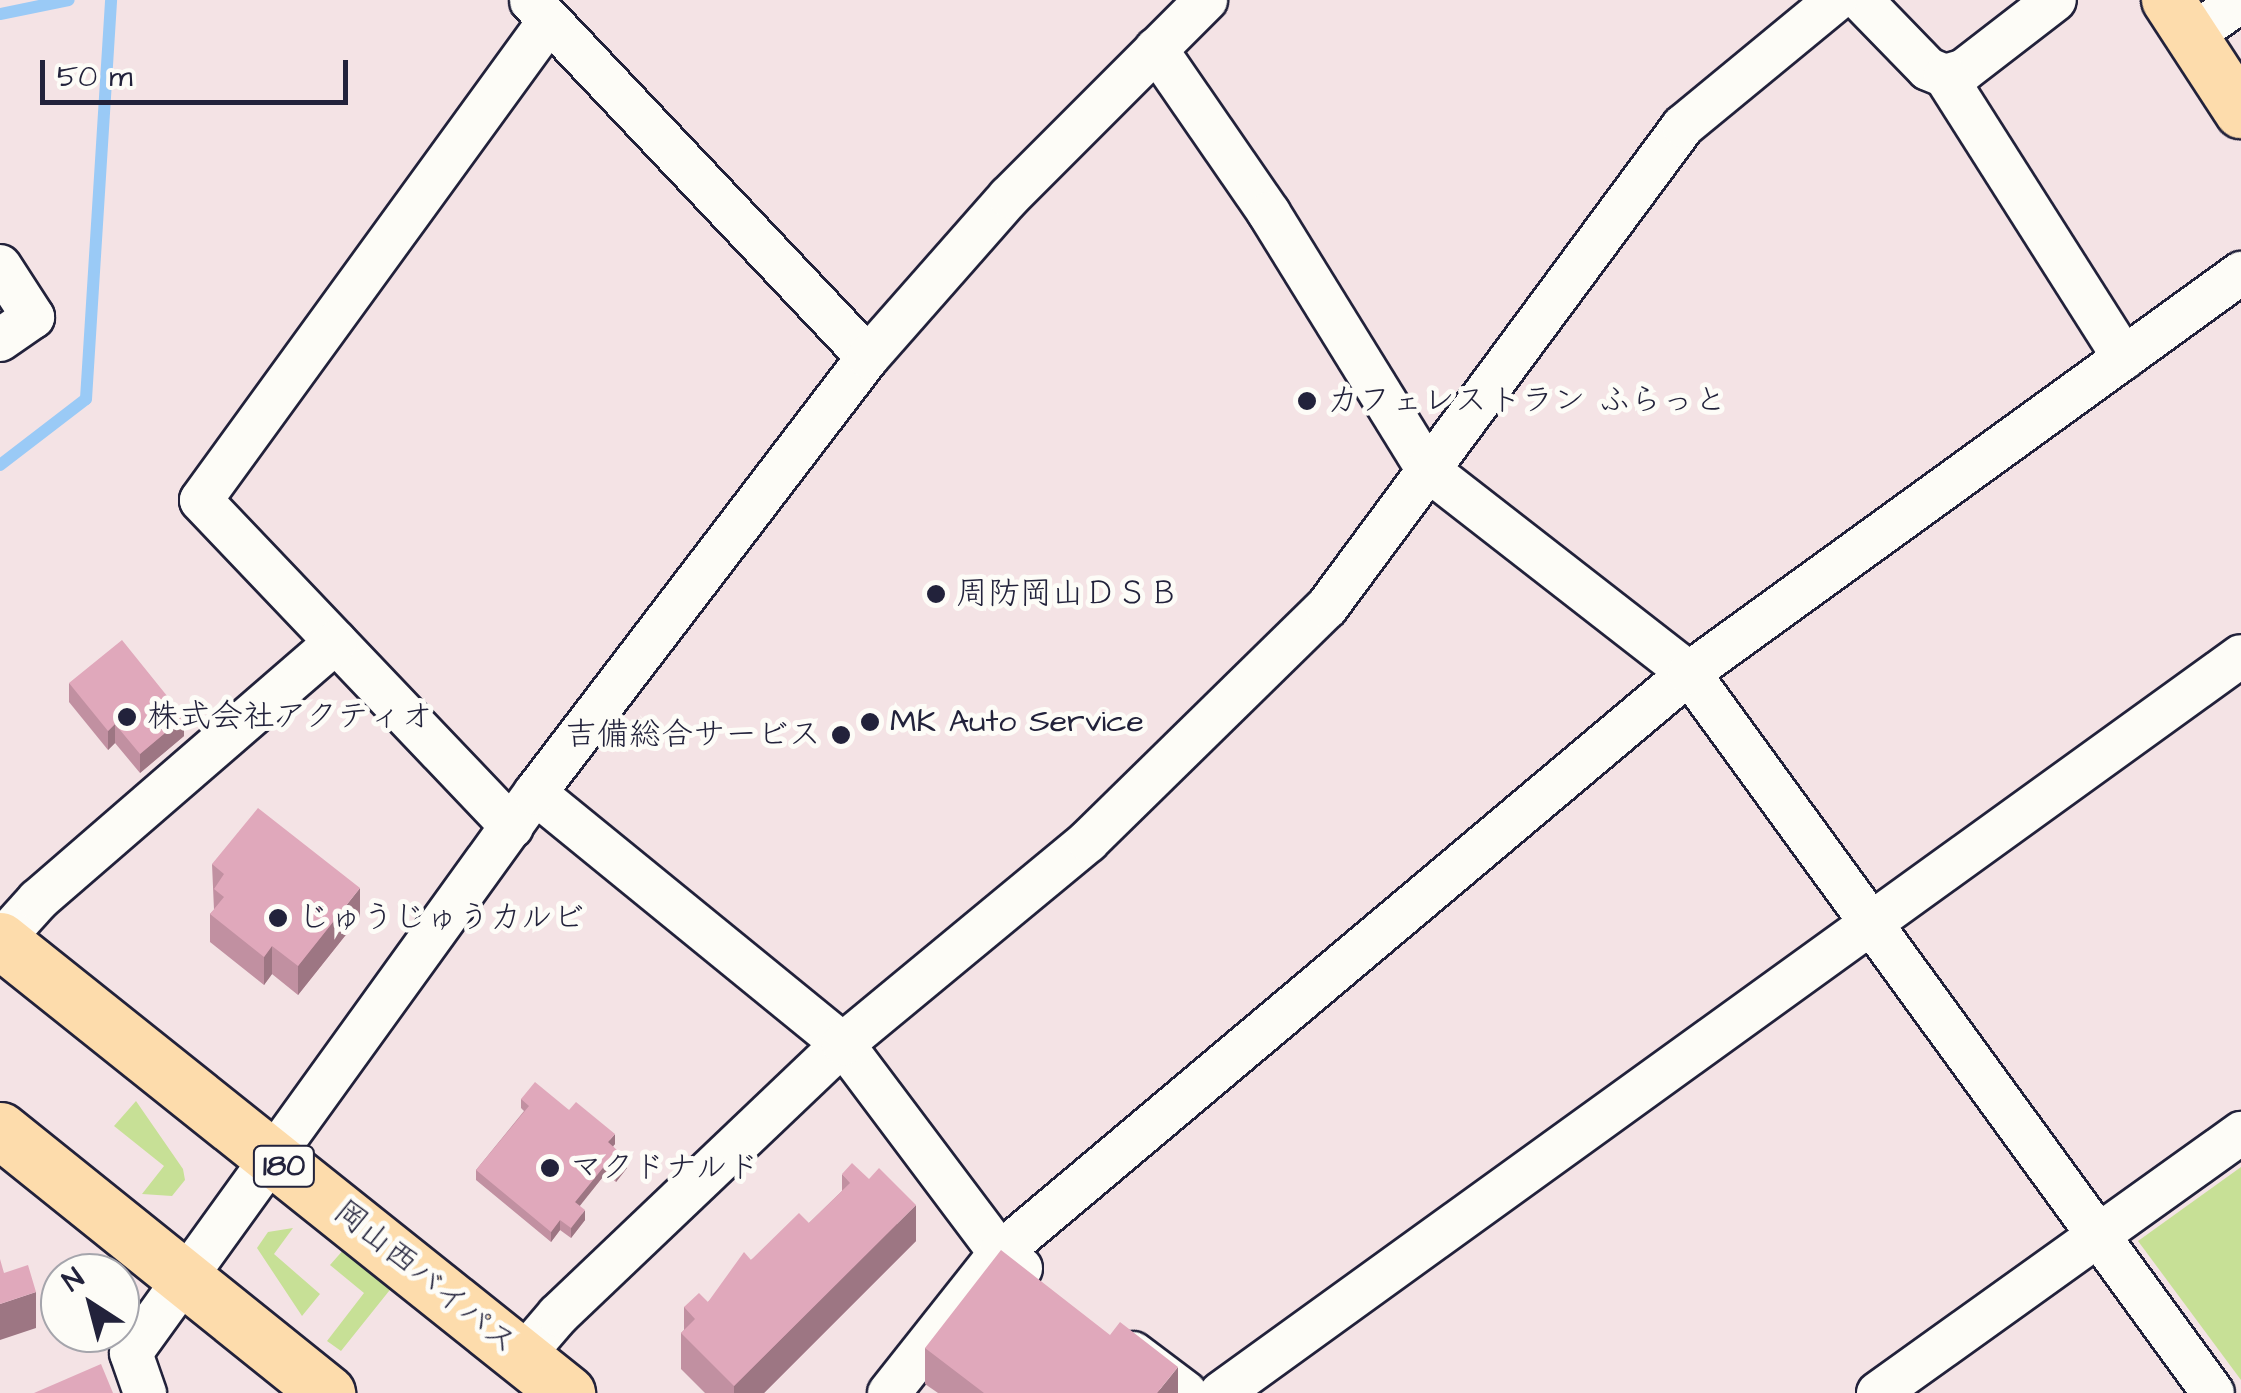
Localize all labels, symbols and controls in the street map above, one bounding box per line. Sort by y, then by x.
scale bar [45,40,352,102]
text: 50 m [57,56,133,98]
place label: カフェレストラン ふらっと [1327,382,1724,420]
marker: カフェレストラン ふらっと [1296,390,1318,412]
place label: 周防岡山ＤＳＢ [956,575,1180,613]
marker: 周防岡山ＤＳＢ [925,583,947,605]
place label: 株式会社アクティオ [147,698,435,736]
place label: MK Auto Service [890,703,1144,741]
marker: 株式会社アクティオ [116,706,138,728]
marker: MK Auto Service [859,711,881,733]
place label: 吉備総合サービス [565,716,821,754]
marker: 吉備総合サービス [830,724,852,746]
place label: じゅうじゅうカルビ [298,899,586,937]
marker: じゅうじゅうカルビ [267,907,289,929]
road number: 180 [252,1141,316,1191]
place label: マクドナルド [570,1149,762,1187]
marker: マクドナルド [539,1157,561,1179]
street label: 岡山西バイパス [326,1193,524,1363]
north arrow [40,1253,140,1353]
text: N [55,1259,92,1301]

